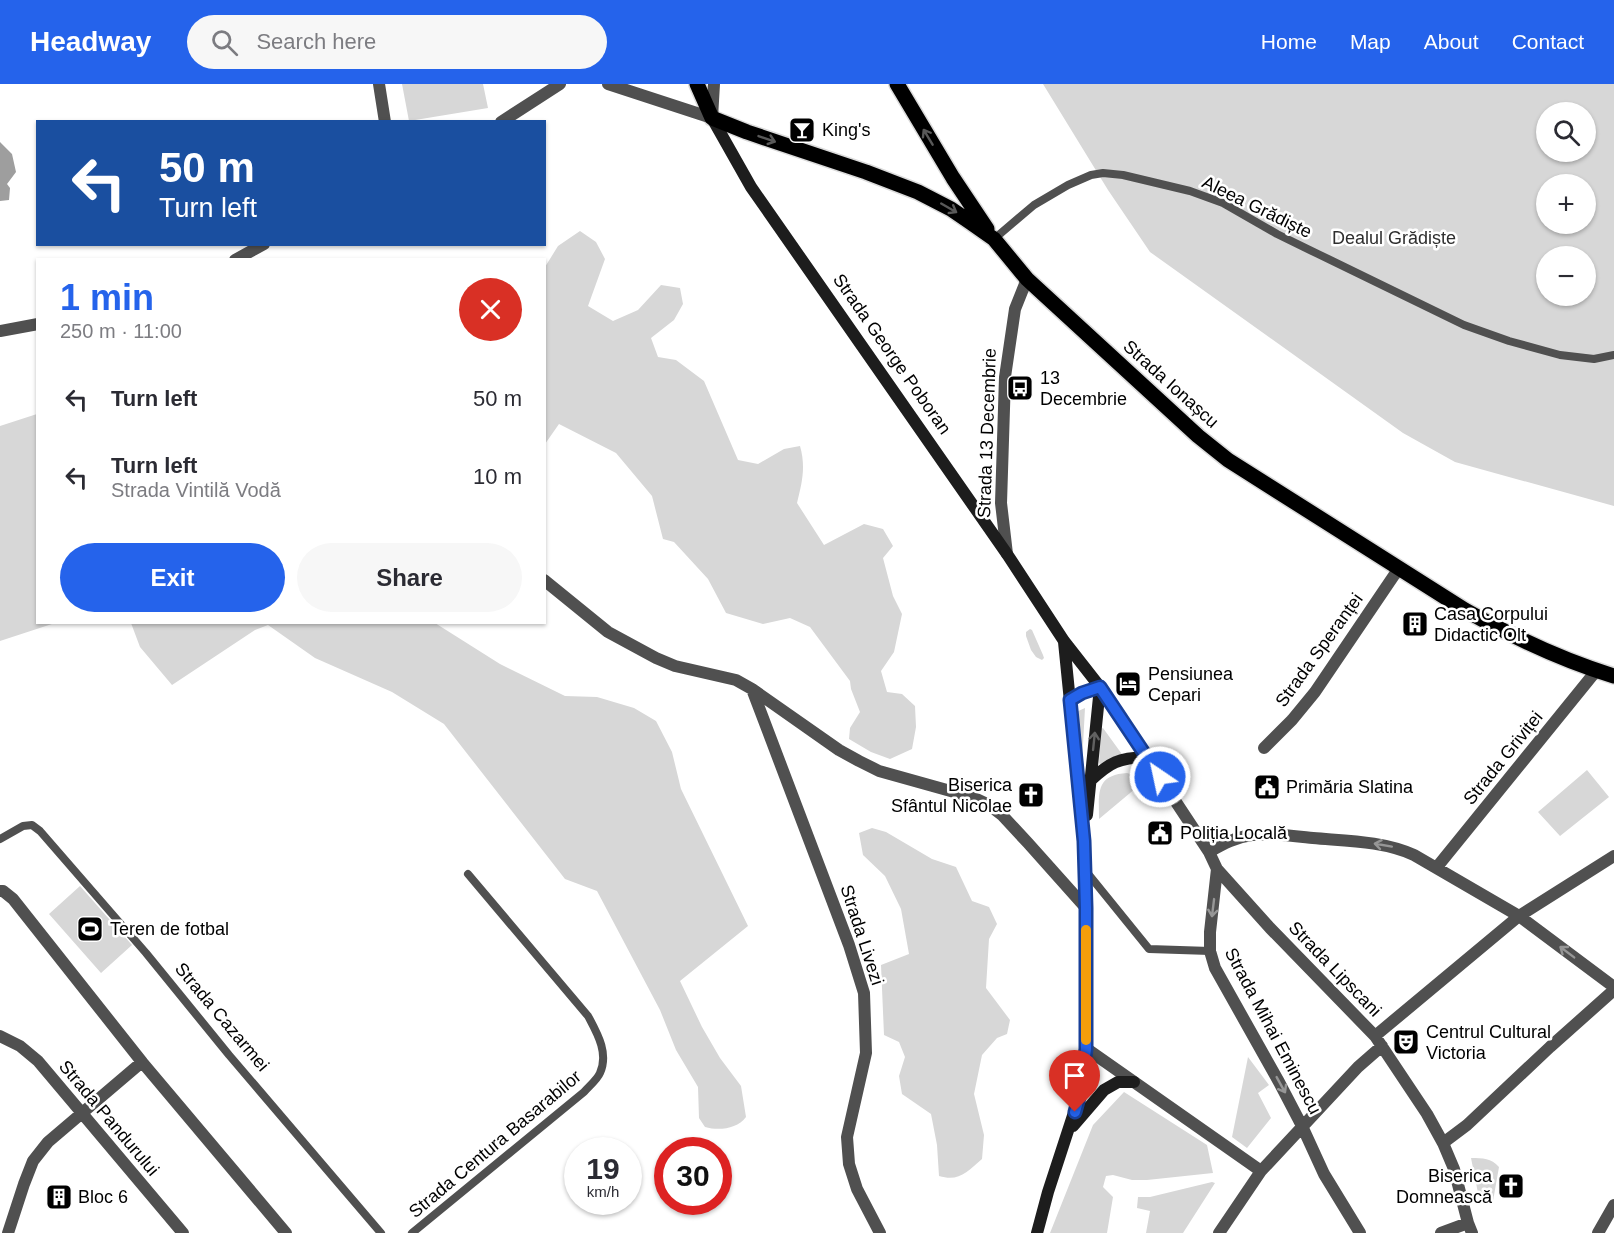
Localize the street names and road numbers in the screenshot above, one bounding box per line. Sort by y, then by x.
street label: Aleea Grădiște [1199,172,1315,242]
street label: Strada George Poboran [829,270,955,438]
street label: Strada Ionașcu [1119,336,1223,432]
street label: Strada 13 Decembrie [974,348,1000,518]
street label: Strada Speranței [1271,589,1367,711]
street label: Strada Griviței [1459,707,1547,809]
street label: Strada Livezi [836,882,888,988]
street label: Strada Lipscani [1285,917,1385,1021]
street label: Strada Mihai Eminescu [1221,945,1325,1117]
street label: Strada Cazarmei [171,959,273,1075]
street label: Strada Pandurului [55,1056,163,1180]
street label: Strada Centura Basarabilor [405,1066,585,1222]

